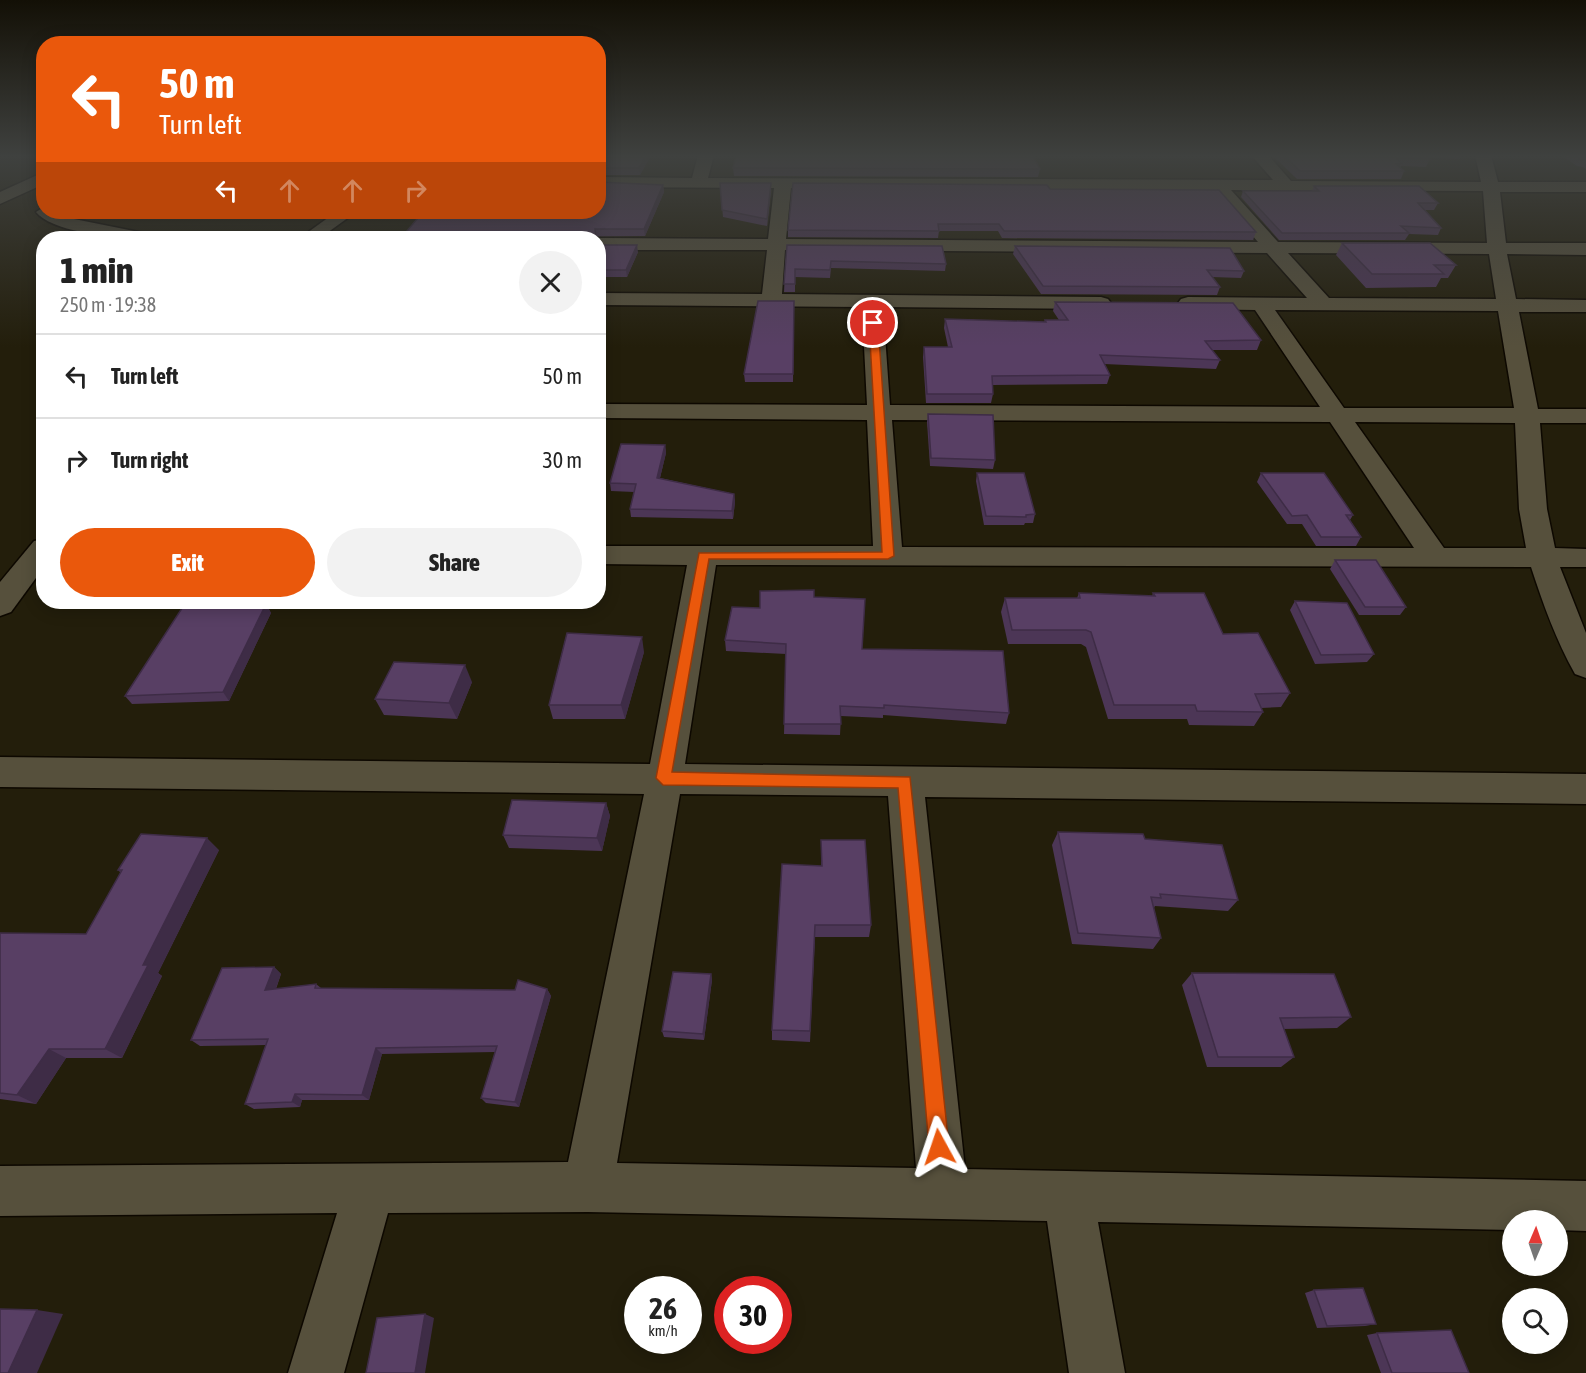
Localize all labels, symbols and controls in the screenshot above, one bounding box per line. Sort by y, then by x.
text: 50 m [159,59,234,107]
icon: left [60,60,138,138]
text: Turn left [159,109,242,140]
icon: left [210,174,243,207]
icon: ahead [273,174,306,207]
icon: ahead [336,174,369,207]
icon: right [399,174,432,207]
text: 1 min [60,249,134,291]
button: close [519,251,582,314]
text: 250 m · 19:38 [60,293,156,316]
pin [847,297,898,348]
icon: arrive [856,306,889,339]
icon: left [60,360,93,393]
text: Turn left [111,363,178,389]
text: 50 m [542,363,582,389]
icon: right [60,444,93,477]
text: Turn right [111,447,188,473]
text: 30 m [542,447,582,473]
button: Exit [60,528,315,597]
button: Share [327,528,582,597]
position arrow [907,1115,971,1179]
north arrow [1502,1210,1568,1276]
map controls [1502,1210,1568,1354]
speed limit sign: 30 [714,1276,792,1354]
button: search [1502,1288,1568,1354]
text: 26 [649,1291,677,1325]
text: km/h [648,1322,678,1339]

